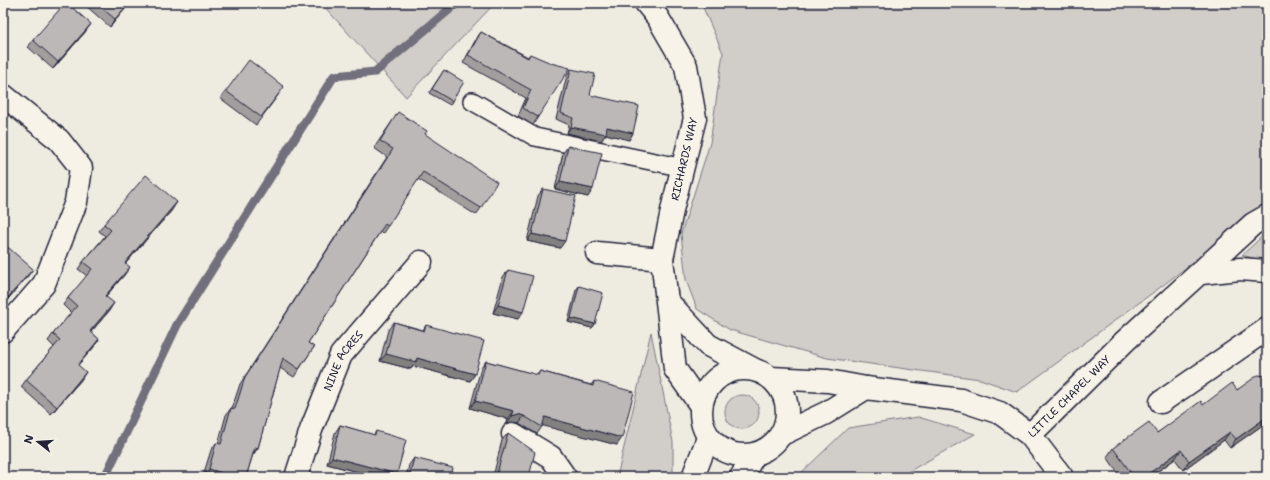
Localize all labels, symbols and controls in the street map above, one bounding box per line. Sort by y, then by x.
street label: RICHARDS WAY [668,116,701,202]
street label: NINE ACRES [320,328,367,394]
street label: LITTLE CHAPEL WAY [1025,352,1114,441]
north arrow [18,422,58,462]
text: N [20,433,37,446]

